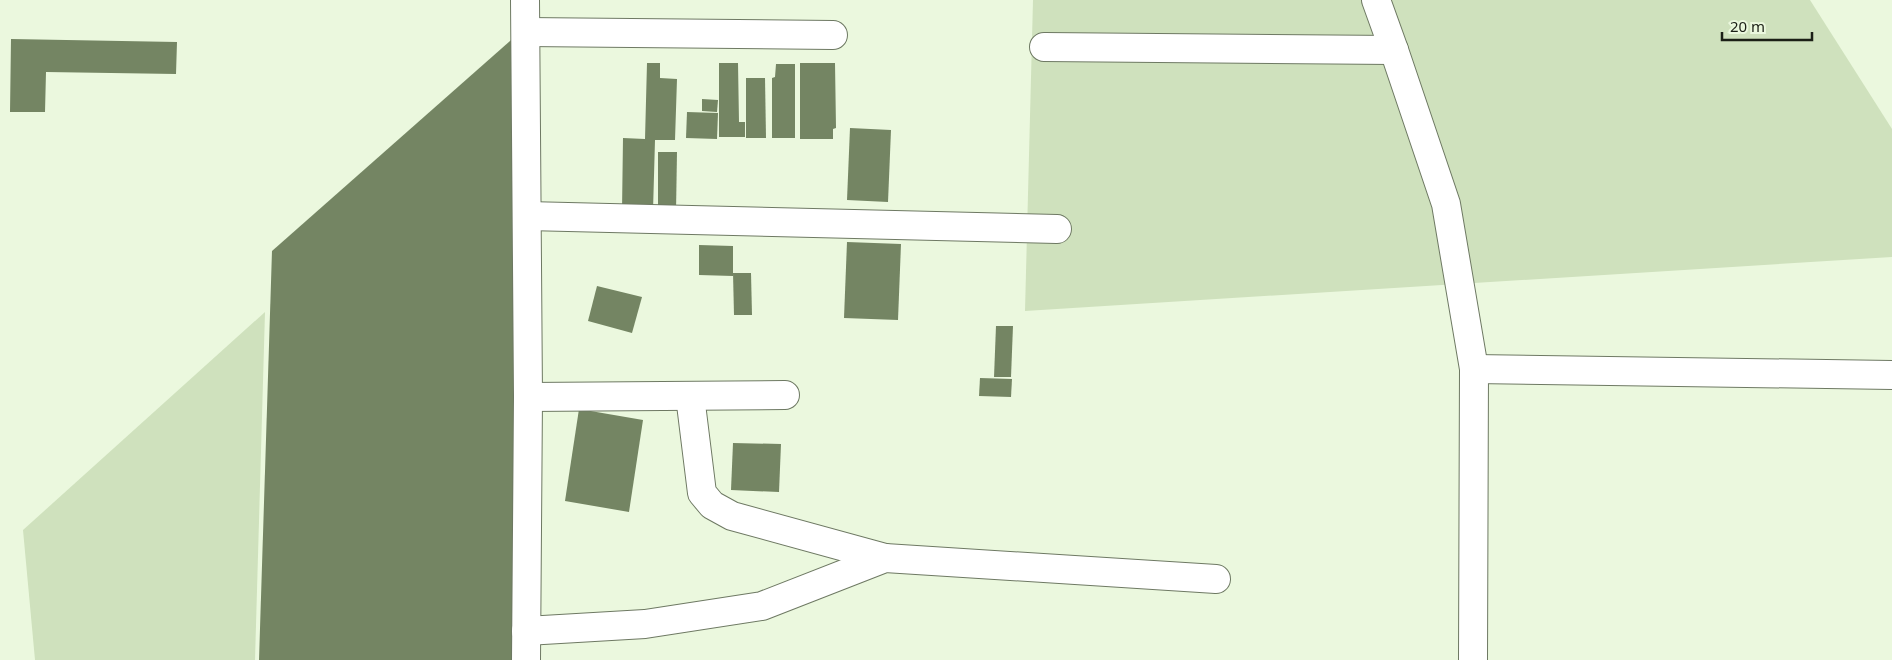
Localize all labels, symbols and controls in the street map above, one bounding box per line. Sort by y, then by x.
scale bar [1722,10,1812,42]
text: 20 m [1730,16,1765,36]

